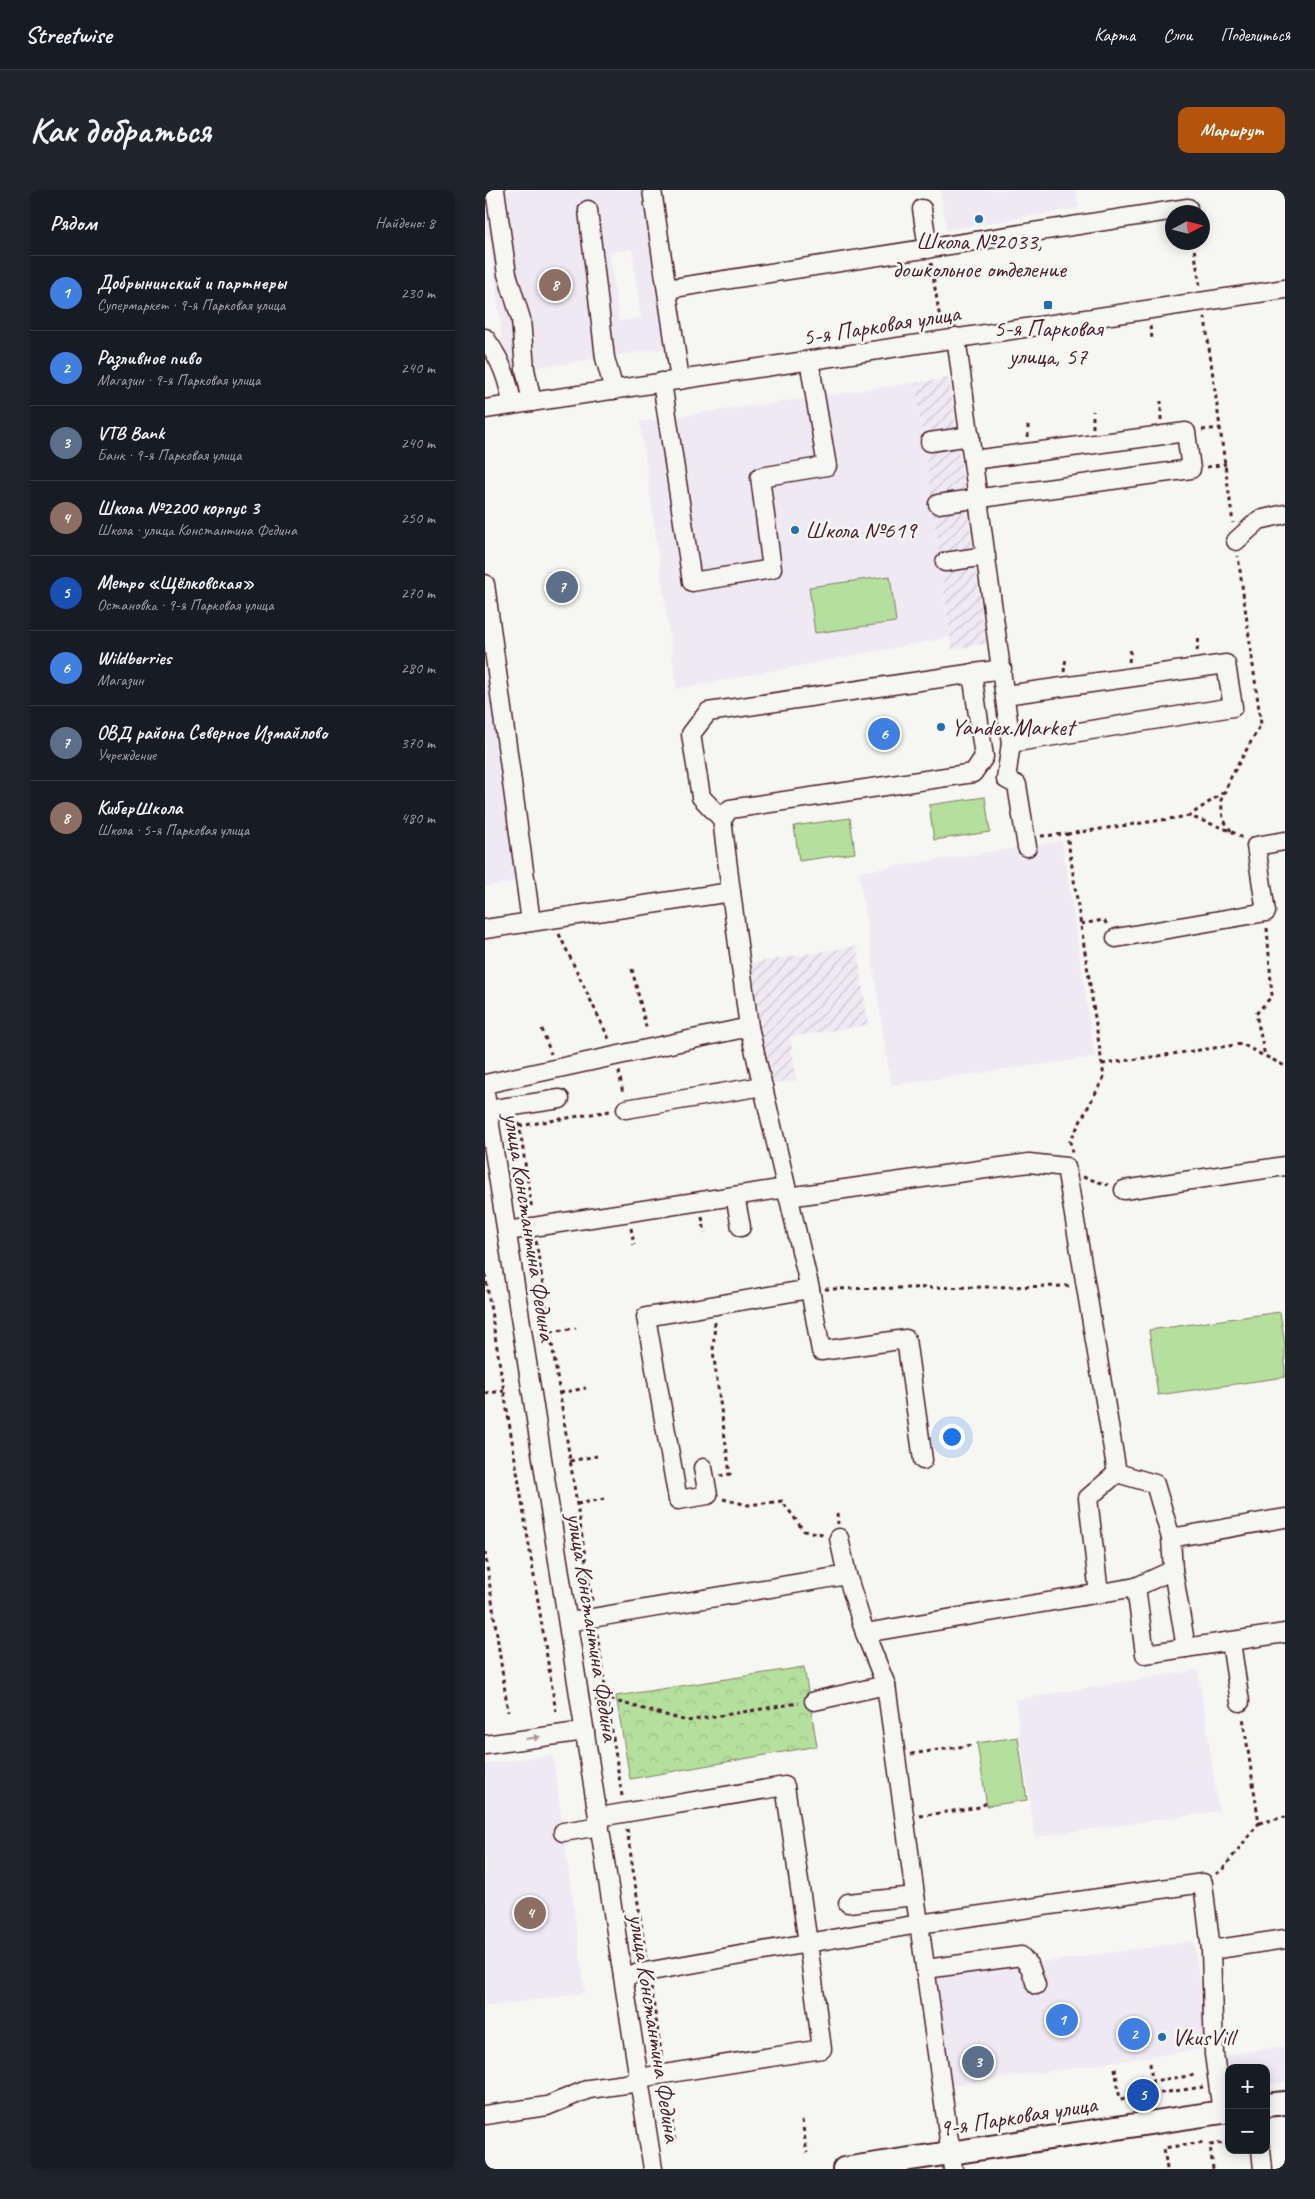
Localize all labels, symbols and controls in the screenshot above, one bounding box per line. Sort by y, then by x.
text: Streetwise [25,20,111,50]
text: Карта [1094,24,1135,46]
text: Слои [1163,24,1192,46]
text: Поделиться [1220,24,1290,46]
button: Маршрут [1178,107,1285,153]
text: Как добраться [30,108,211,153]
north arrow [1165,205,1210,250]
text: Рядом [50,210,97,236]
text: Найдено: 8 [375,213,435,233]
marker: Школа №2033, дошкольное отделение [973,213,985,225]
place label: Школа №2033, дошкольное отделение [892,226,1068,284]
pin: 8 [539,266,571,304]
text: Добрынинский и партнеры [97,271,286,295]
text: 1 [62,283,70,303]
text: 230 m [401,283,435,303]
text: Супермаркет · 9-я Парковая улица [97,295,285,315]
street label: 5-я Парковая улица [800,298,963,352]
marker: 5-я Парковая улица, 57 [1042,299,1054,311]
place label: 5-я Парковая улица, 57 [994,313,1104,371]
text: Разливное пиво [97,346,201,370]
text: 2 [62,358,70,378]
text: 240 m [401,358,435,378]
text: Магазин · 9-я Парковая улица [97,370,260,390]
text: VTB Bank [97,421,164,445]
text: 3 [62,433,70,453]
text: 240 m [401,433,435,453]
text: Банк · 9-я Парковая улица [97,445,241,465]
text: Школа №2200 корпус 3 [97,496,259,520]
text: 4 [62,508,70,528]
text: 250 m [401,508,435,528]
place label: Школа №619 [805,515,918,545]
text: Школа · улица Константина Федина [97,520,297,540]
marker: Школа №619 [789,524,801,536]
pin: 7 [546,568,578,606]
text: Метро «Щёлковская» [97,571,254,595]
text: 5 [63,583,69,603]
text: 270 m [401,583,435,603]
text: Остановка · 9-я Парковая улица [97,595,274,615]
text: Wildberries [97,646,171,670]
text: 6 [62,658,70,678]
text: 280 m [401,658,435,678]
text: Магазин [97,670,144,690]
place label: Yandex.Market [951,712,1077,742]
pin: 6 [868,715,900,753]
text: ОВД района Северное Измайлово [97,721,327,745]
marker: Yandex.Market [935,721,947,733]
text: 7 [62,733,70,753]
text: 370 m [401,733,435,753]
text: Учреждение [97,745,156,765]
text: КиберШкола [97,796,182,820]
text: 8 [62,808,70,828]
text: 480 m [401,808,435,828]
text: Школа · 5-я Парковая улица [97,820,249,840]
street label: улица Константина Федина [497,1109,563,1345]
your location [939,1424,965,1450]
street label: улица Константина Федина [560,1509,626,1745]
one-way arrow [526,1734,542,1742]
pin: 4 [514,1894,546,1932]
street label: улица Константина Федина [622,1910,688,2146]
pin: 1 [1046,2001,1078,2039]
pin: 2 [1118,2015,1150,2053]
place label: VkusVill [1172,2022,1238,2052]
marker: VkusVill [1156,2031,1168,2043]
pin: 3 [962,2043,994,2081]
map controls [1225,2064,1270,2154]
button: + [1225,2064,1270,2109]
pin: 5 [1127,2076,1159,2114]
street label: 9-я Парковая улица [937,2089,1100,2143]
button: − [1225,2109,1270,2154]

